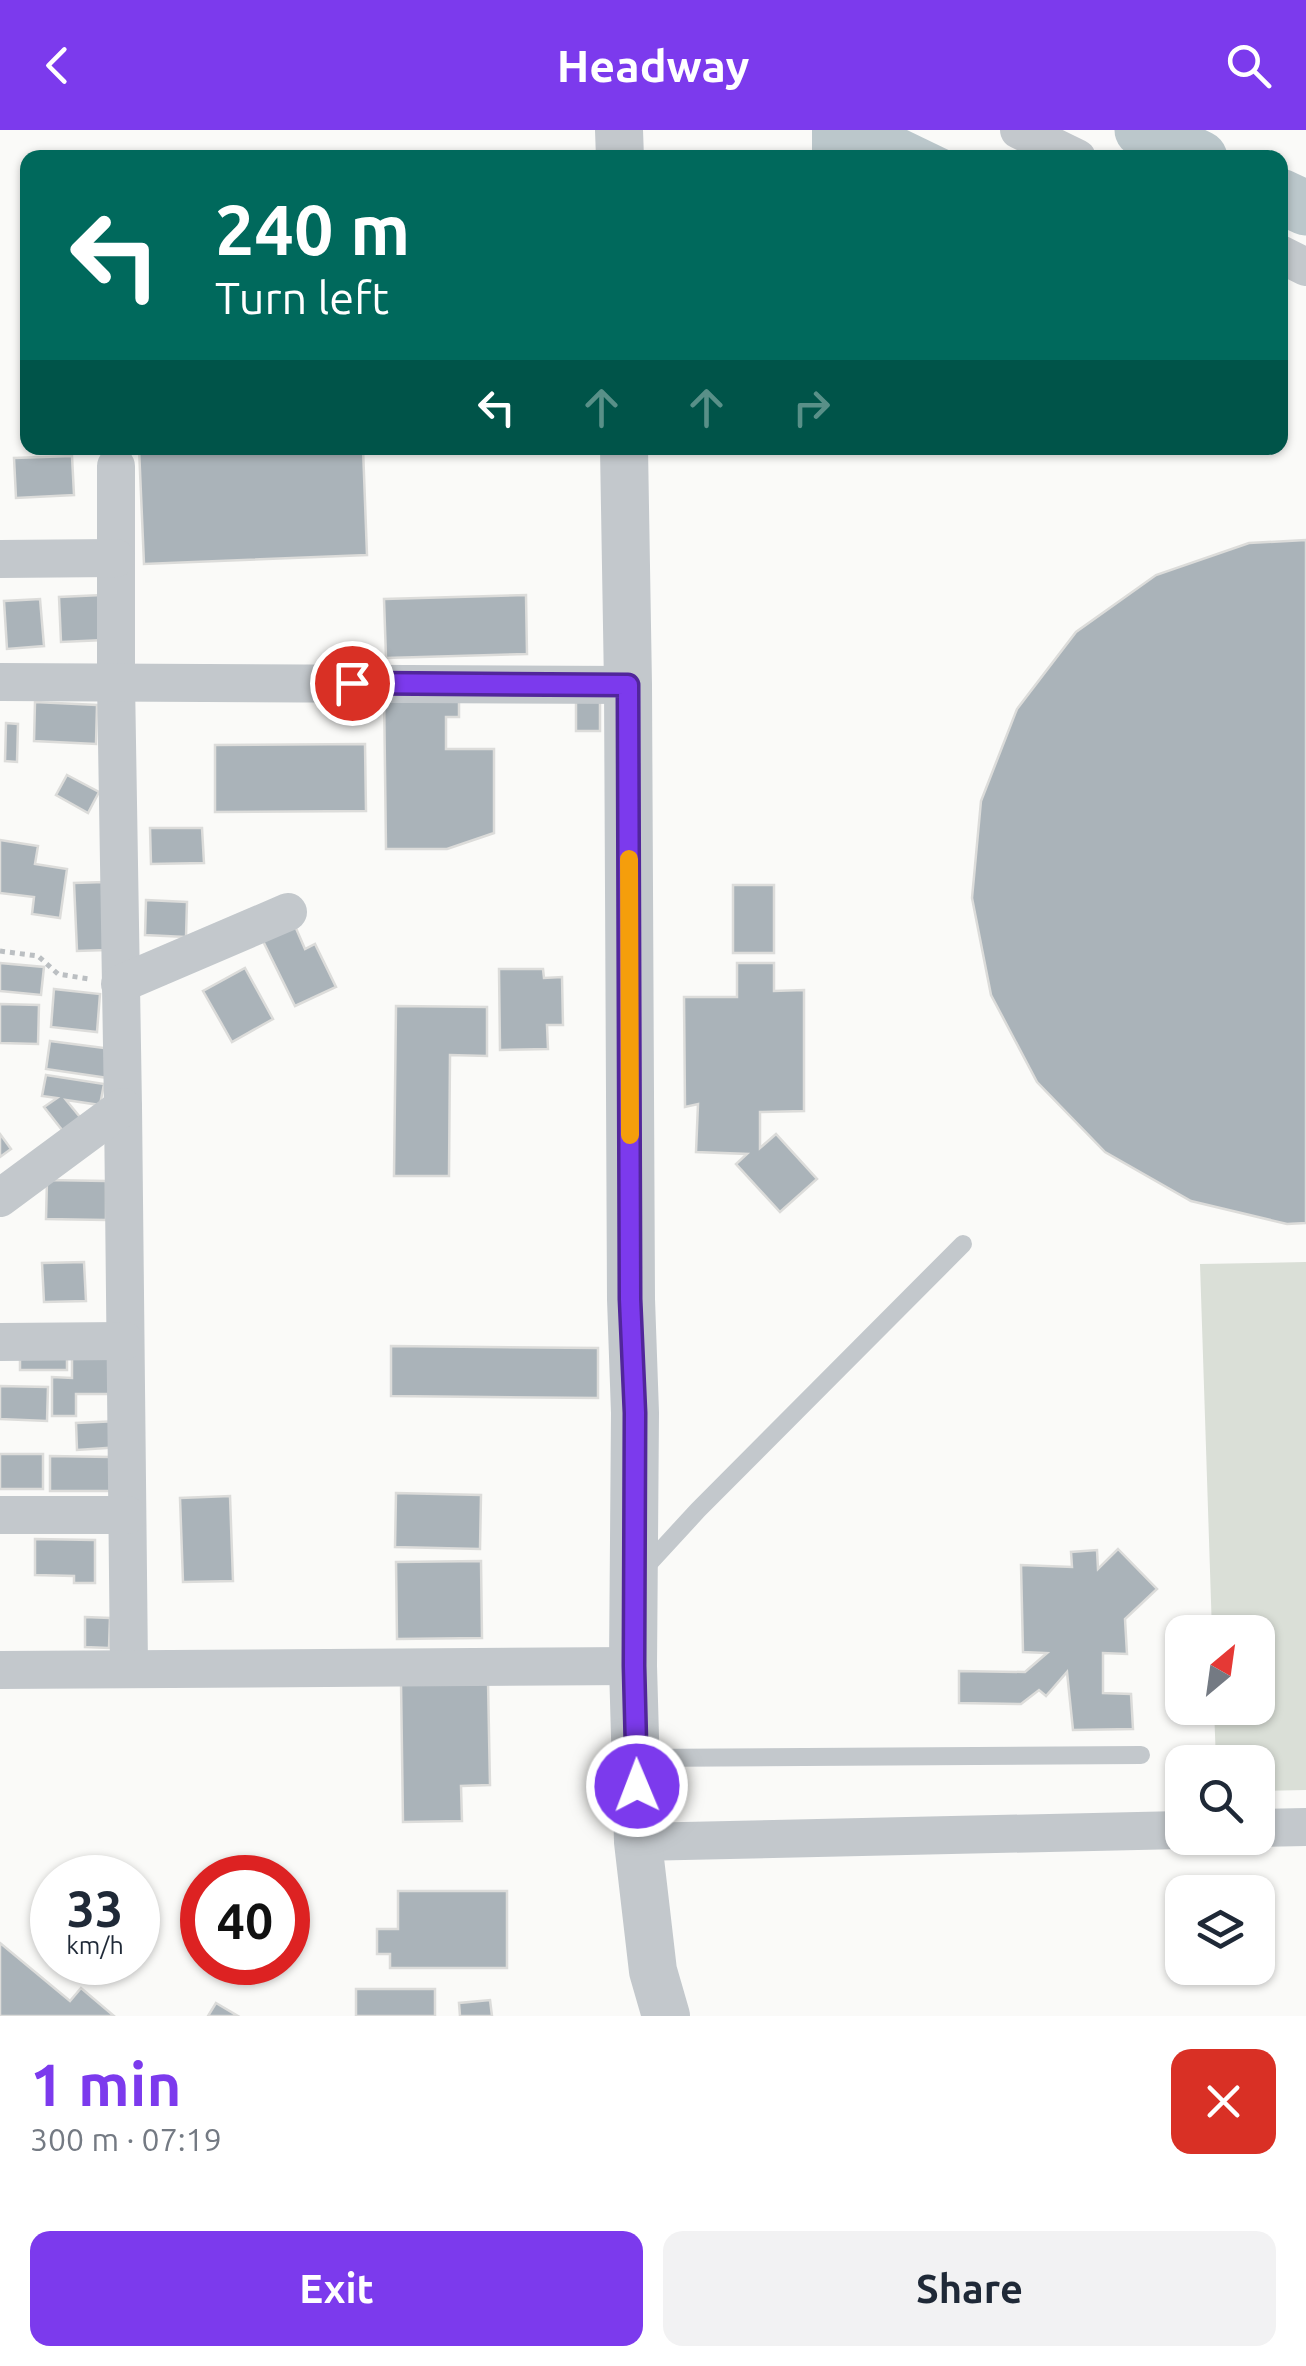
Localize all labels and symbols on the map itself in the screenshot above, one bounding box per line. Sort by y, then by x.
pin [310,641,395,726]
north arrow [1165,1615,1275,1725]
position arrow [585,1734,689,1838]
speed limit sign: 40 [180,1855,310,1985]

